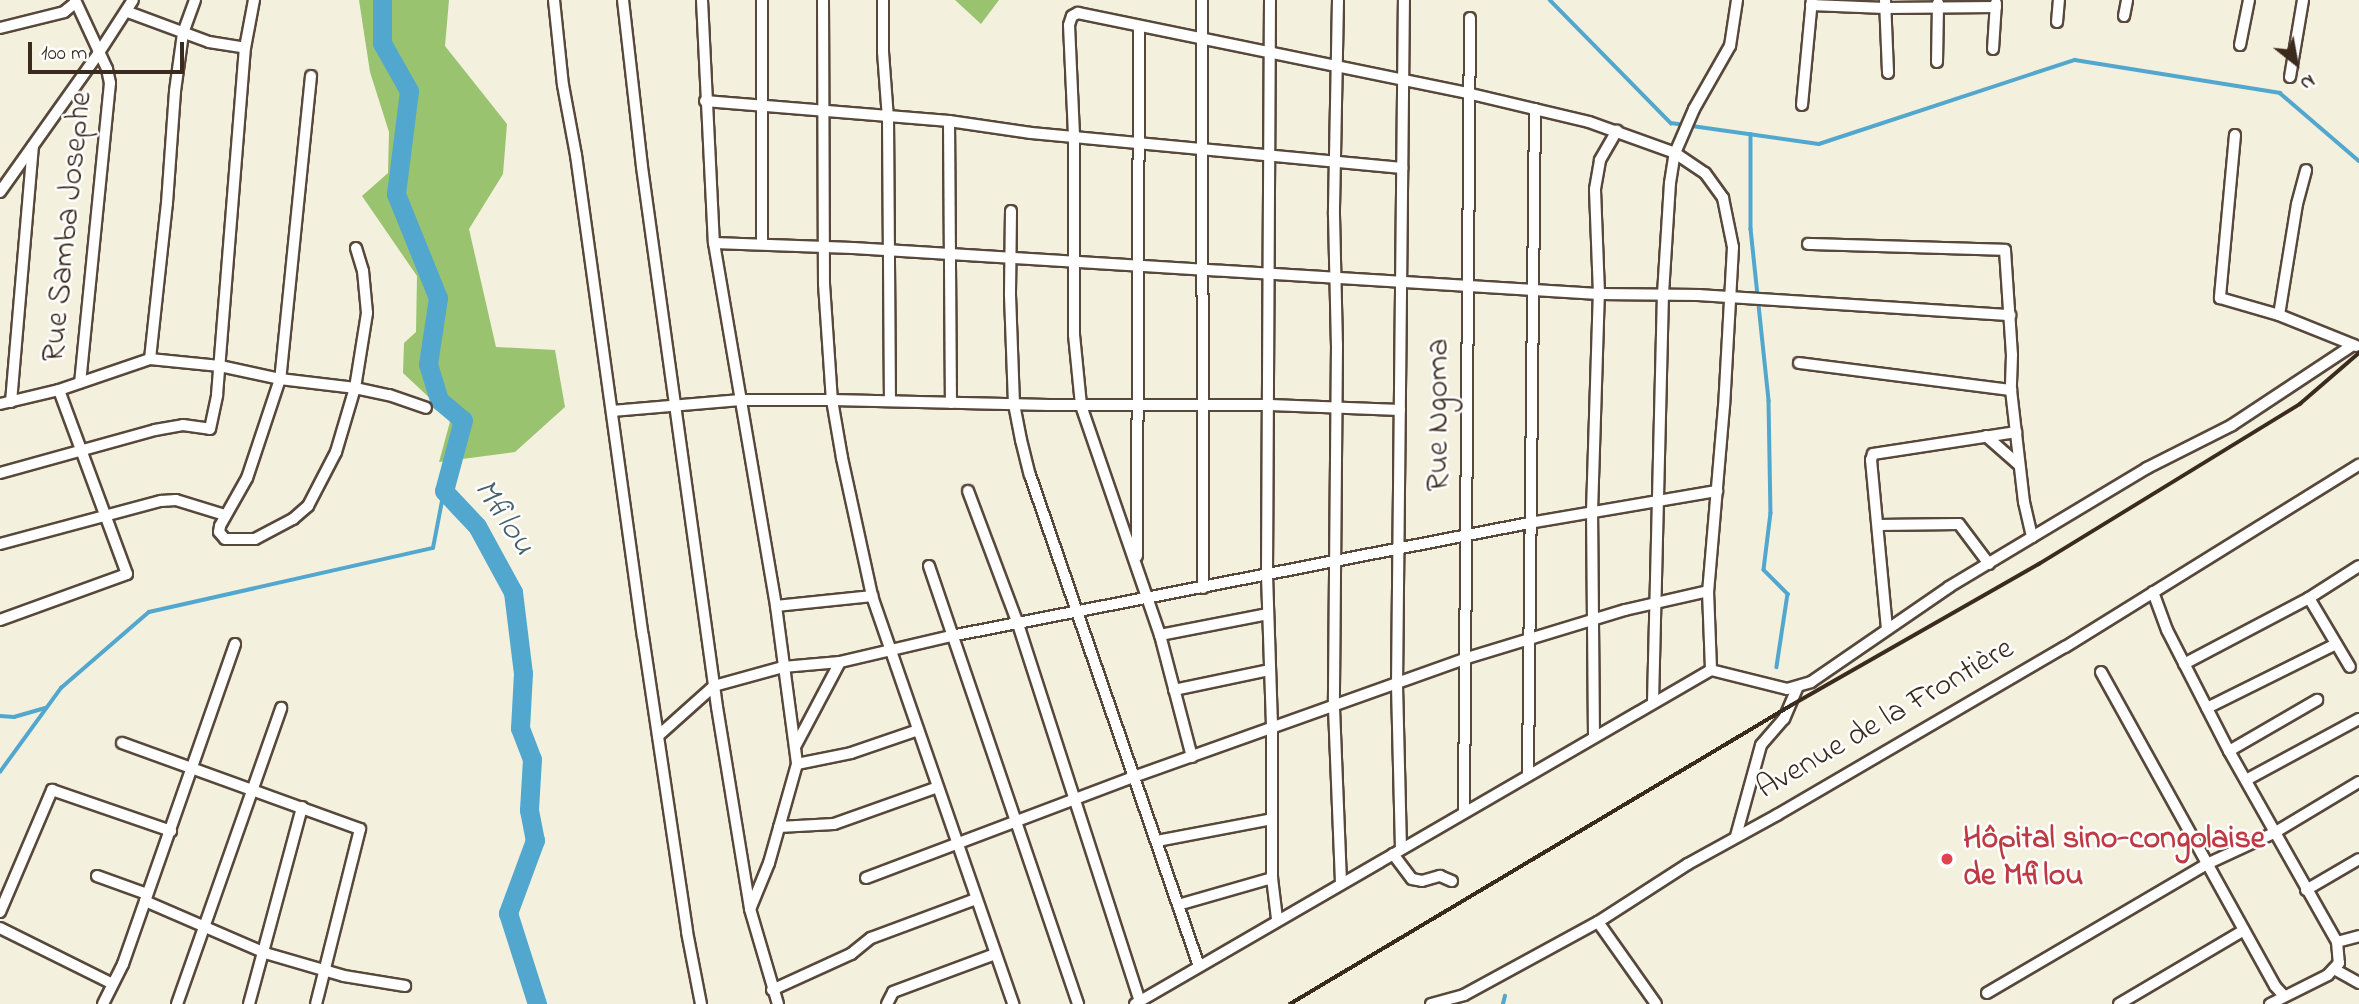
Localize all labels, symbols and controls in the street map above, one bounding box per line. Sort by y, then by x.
scale bar [32,28,187,72]
north arrow [2261,28,2331,98]
text: 100 m [41,39,87,69]
text: N [2295,67,2320,96]
street label: Rue Samba Josephe [36,90,102,364]
street label: Rue Ngoma [1421,339,1459,491]
water label: Mfilou [463,473,543,563]
street label: Avenue de la Frontière [1751,631,2021,809]
place label: Hôpital sino-congolaise de Mfilou [1963,822,2265,897]
marker: Hôpital sino-congolaise de Mfilou [1937,849,1957,869]

